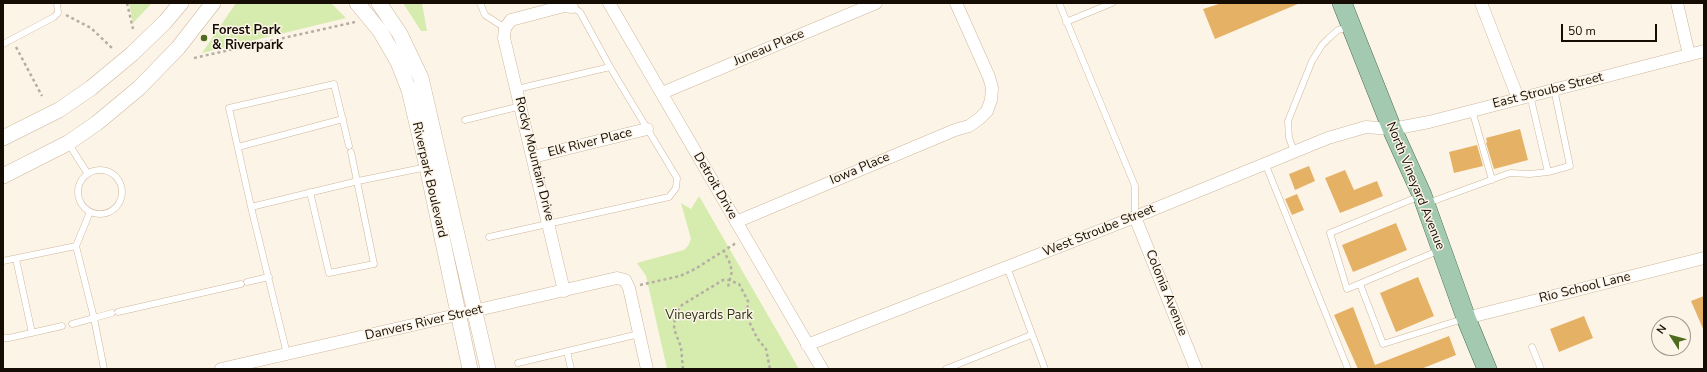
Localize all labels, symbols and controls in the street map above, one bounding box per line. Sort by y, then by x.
scale bar [1563,16,1659,42]
place label: Forest Park & Riverpark [212,23,283,54]
text: 50 m [1568,23,1596,39]
street label: Juneau Place [731,26,807,70]
marker: Forest Park & Riverpark [199,33,209,43]
street label: East Stroube Street [1491,70,1605,112]
street label: Rocky Mountain Drive [511,95,557,223]
street label: North Vineyard Avenue [1382,120,1448,252]
street label: Riverpark Boulevard [408,121,450,239]
street label: Elk River Place [546,125,634,161]
street label: Iowa Place [828,149,892,189]
street label: Detroit Drive [690,150,740,222]
street label: West Stroube Street [1041,201,1157,261]
street label: Colonia Avenue [1142,248,1190,338]
street label: Rio School Lane [1538,269,1632,307]
street label: Danvers River Street [364,302,484,344]
park label: Vineyards Park [665,308,753,324]
north arrow [1651,316,1691,356]
text: N [1653,322,1670,337]

